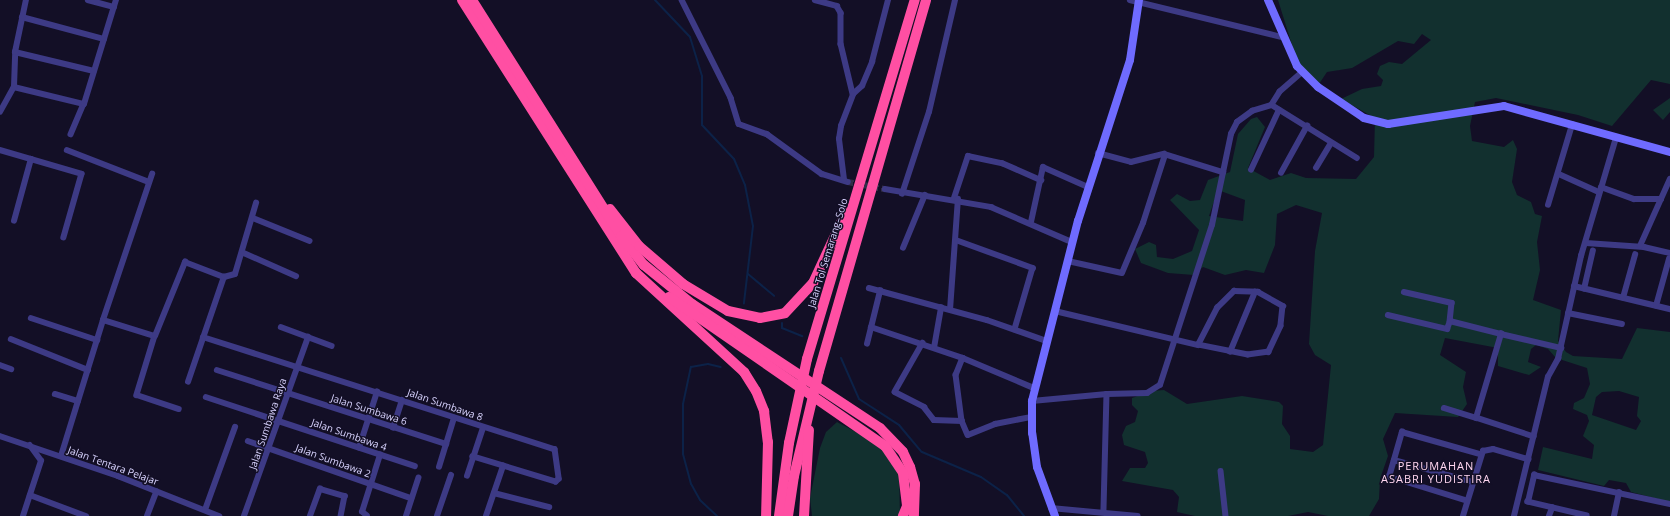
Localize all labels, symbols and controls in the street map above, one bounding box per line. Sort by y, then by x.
street label: Jalan Tol Semarang–Solo [806,197,850,309]
street label: Jalan Sumbawa Raya [247,377,289,471]
street label: Jalan Sumbawa 8 [406,386,484,424]
street label: Jalan Sumbawa 6 [329,392,409,428]
street label: Jalan Sumbawa 4 [310,416,388,454]
street label: Jalan Sumbawa 2 [294,442,372,480]
street label: Jalan Tentara Pelajar [66,444,160,488]
district label: PERUMAHAN ASABRI YUDISTIRA [1381,460,1491,486]

